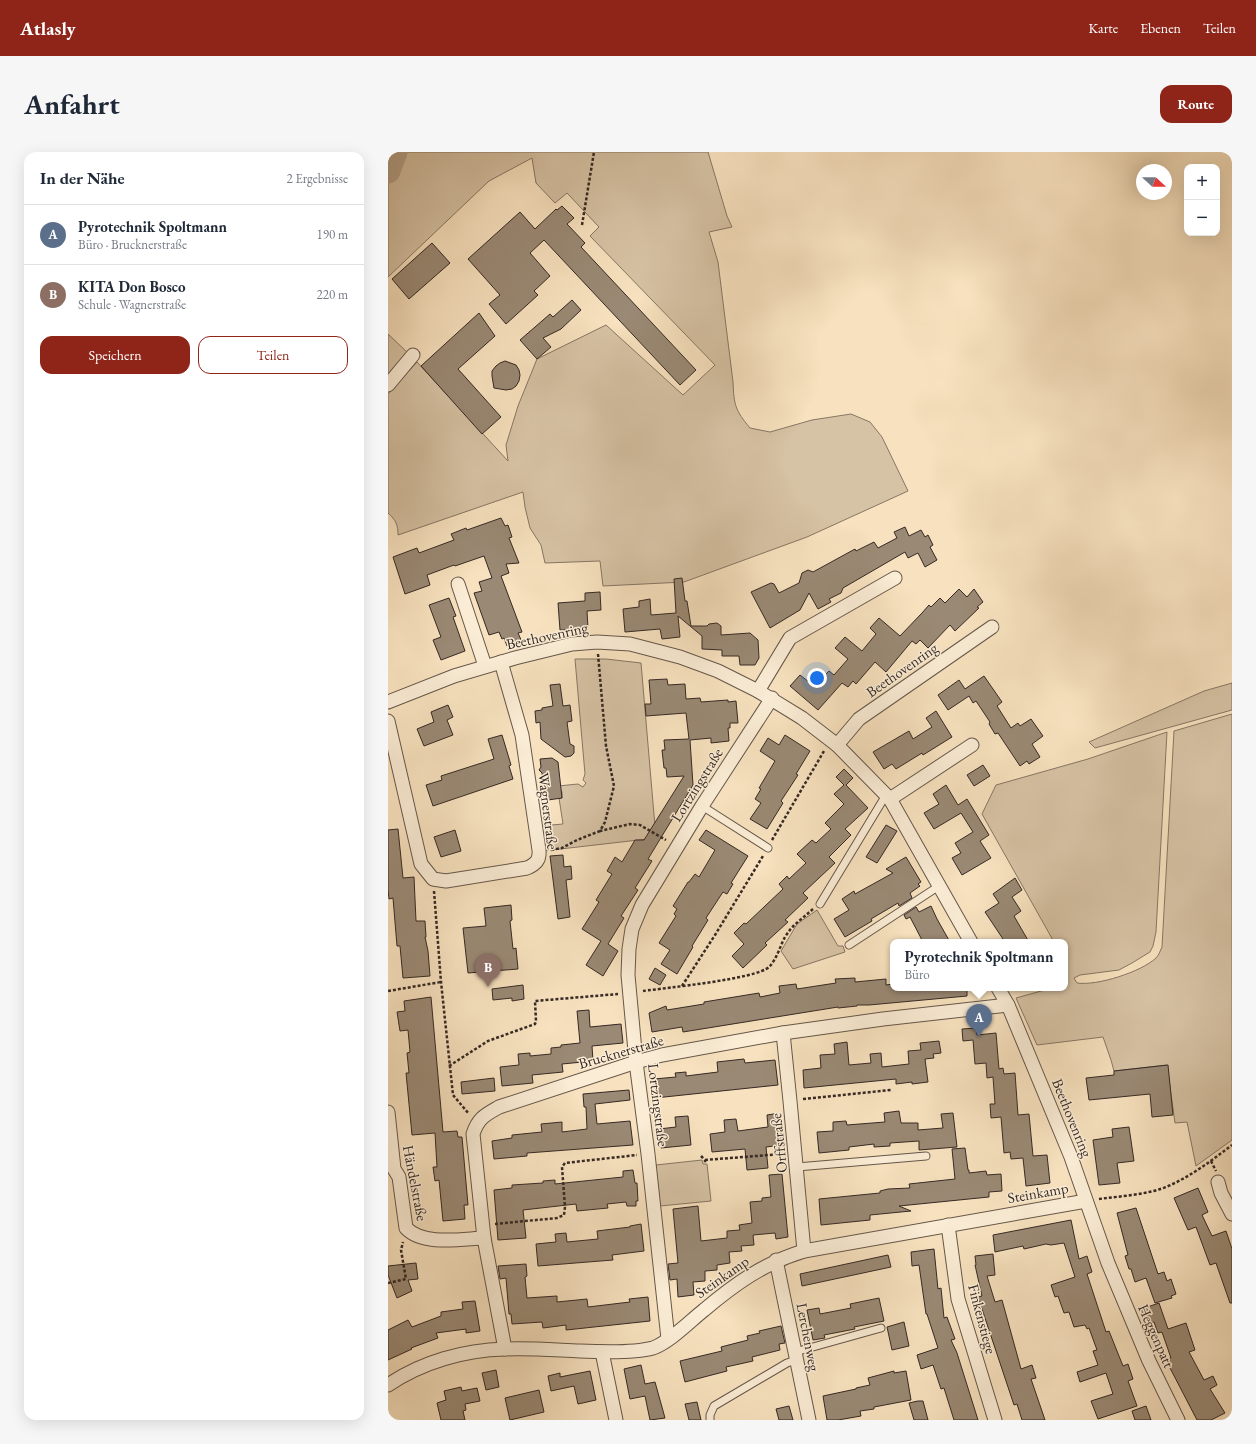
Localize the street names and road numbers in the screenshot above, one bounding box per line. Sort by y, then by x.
street label: Beethovenring [504,617,590,653]
street label: Beethovenring [862,638,942,701]
street label: Lortzingstraße [666,744,727,825]
street label: Wagnerstraße [534,771,563,851]
street label: Brucknerstraße [576,1030,666,1073]
street label: Lortzingstraße [644,1062,673,1148]
street label: Beethovenring [1048,1076,1097,1160]
street label: Orffstraße [766,1112,791,1174]
street label: Händelstraße [399,1143,432,1223]
street label: Steinkamp [1006,1178,1070,1207]
street label: Steinkamp [691,1251,753,1302]
street label: Finkenstiege [964,1282,1001,1356]
street label: Lerchenweg [793,1301,825,1373]
street label: Heggenpatt [1134,1301,1179,1371]

